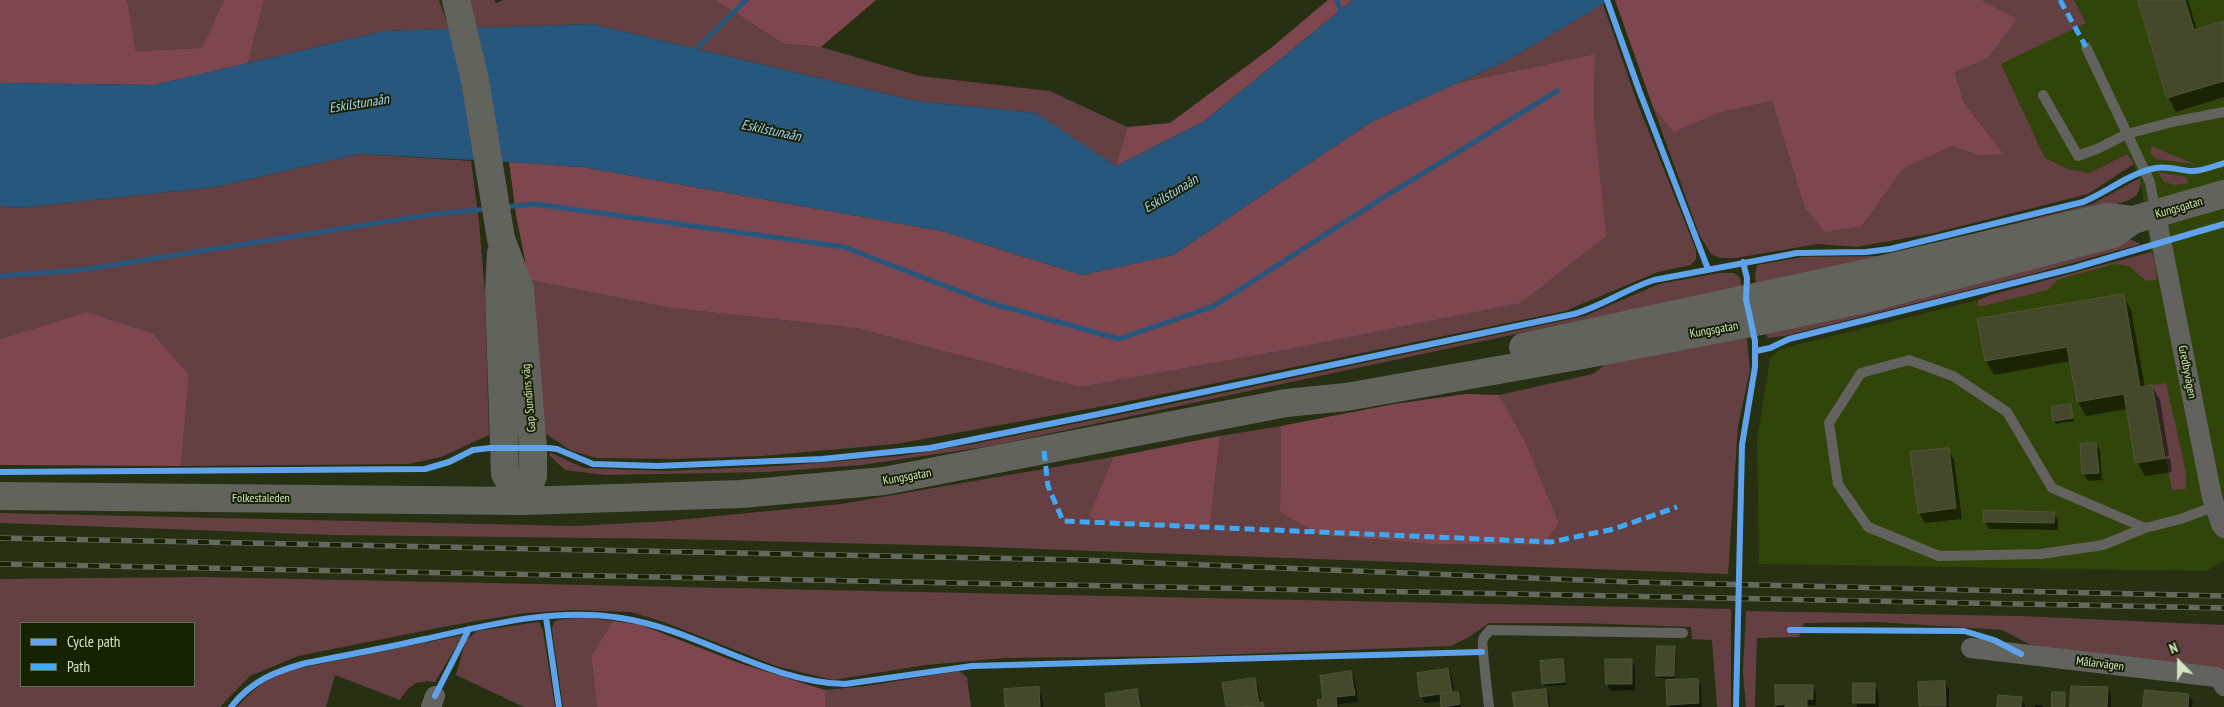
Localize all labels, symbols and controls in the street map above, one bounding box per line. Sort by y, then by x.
water label: Eskilstunaån [328,91,390,117]
water label: Eskilstunaån [740,116,802,146]
water label: Eskilstunaån [1141,171,1201,217]
street label: Kungsgatan [2154,194,2204,222]
street label: Kungsgatan [1689,319,1739,341]
street label: Gredbyvägen [2175,344,2199,400]
street label: Gap Sundins väg [519,363,539,433]
street label: Kungsgatan [882,466,932,488]
street label: Folkestaleden [232,492,290,506]
legend [20,622,195,687]
text: Cycle path [67,632,120,651]
north arrow [2154,637,2204,687]
text: N [2167,638,2180,658]
street label: Målarvägen [2075,654,2125,674]
text: Path [67,657,90,676]

